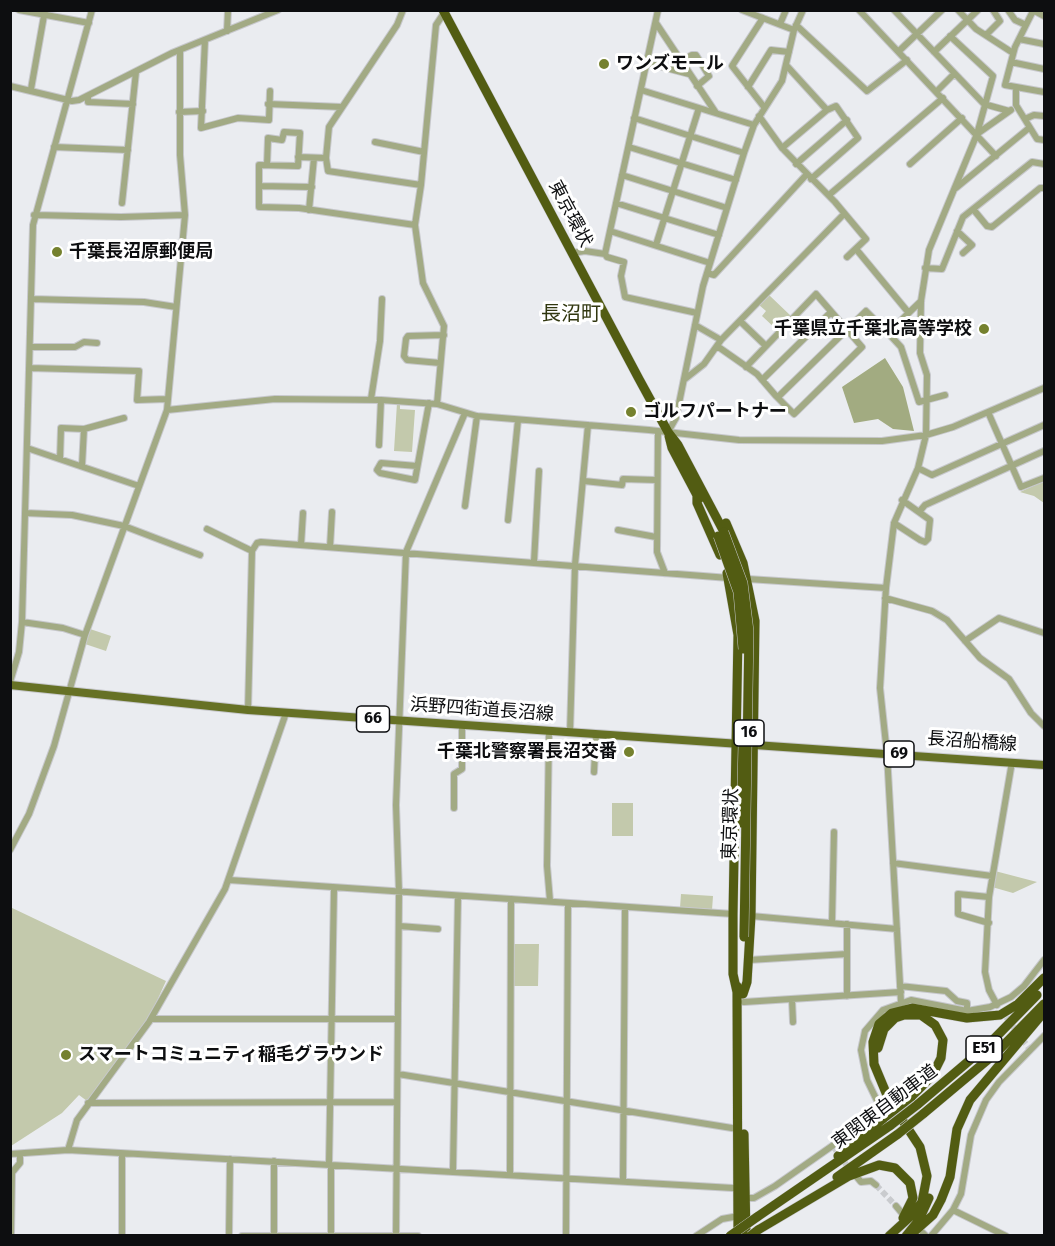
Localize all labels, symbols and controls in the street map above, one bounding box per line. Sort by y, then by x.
place label: ワンズモール [616,53,724,75]
marker: ワンズモール [597,57,611,71]
street label: 東京環状 [544,177,596,251]
place label: 千葉長沼原郵便局 [69,241,213,263]
marker: 千葉長沼原郵便局 [50,245,64,259]
district label: 長沼町 [541,302,601,326]
place label: 千葉県立千葉北高等学校 [774,318,972,340]
marker: 千葉県立千葉北高等学校 [977,322,991,336]
place label: ゴルフパートナー [643,401,787,423]
marker: ゴルフパートナー [624,405,638,419]
street label: 浜野四街道長沼線 [409,694,555,726]
road number: 66 [356,706,389,732]
road number: 16 [734,720,764,746]
street label: 長沼船橋線 [926,728,1018,756]
place label: 千葉北警察署長沼交番 [437,741,617,763]
road number: 69 [884,741,914,767]
marker: 千葉北警察署長沼交番 [622,745,636,759]
street label: 東京環状 [719,788,743,860]
road number: E51 [966,1036,1002,1062]
place label: スマートコミュニティ稲毛グラウンド [78,1044,384,1066]
marker: スマートコミュニティ稲毛グラウンド [59,1048,73,1062]
street label: 東関東自動車道 [828,1060,942,1154]

